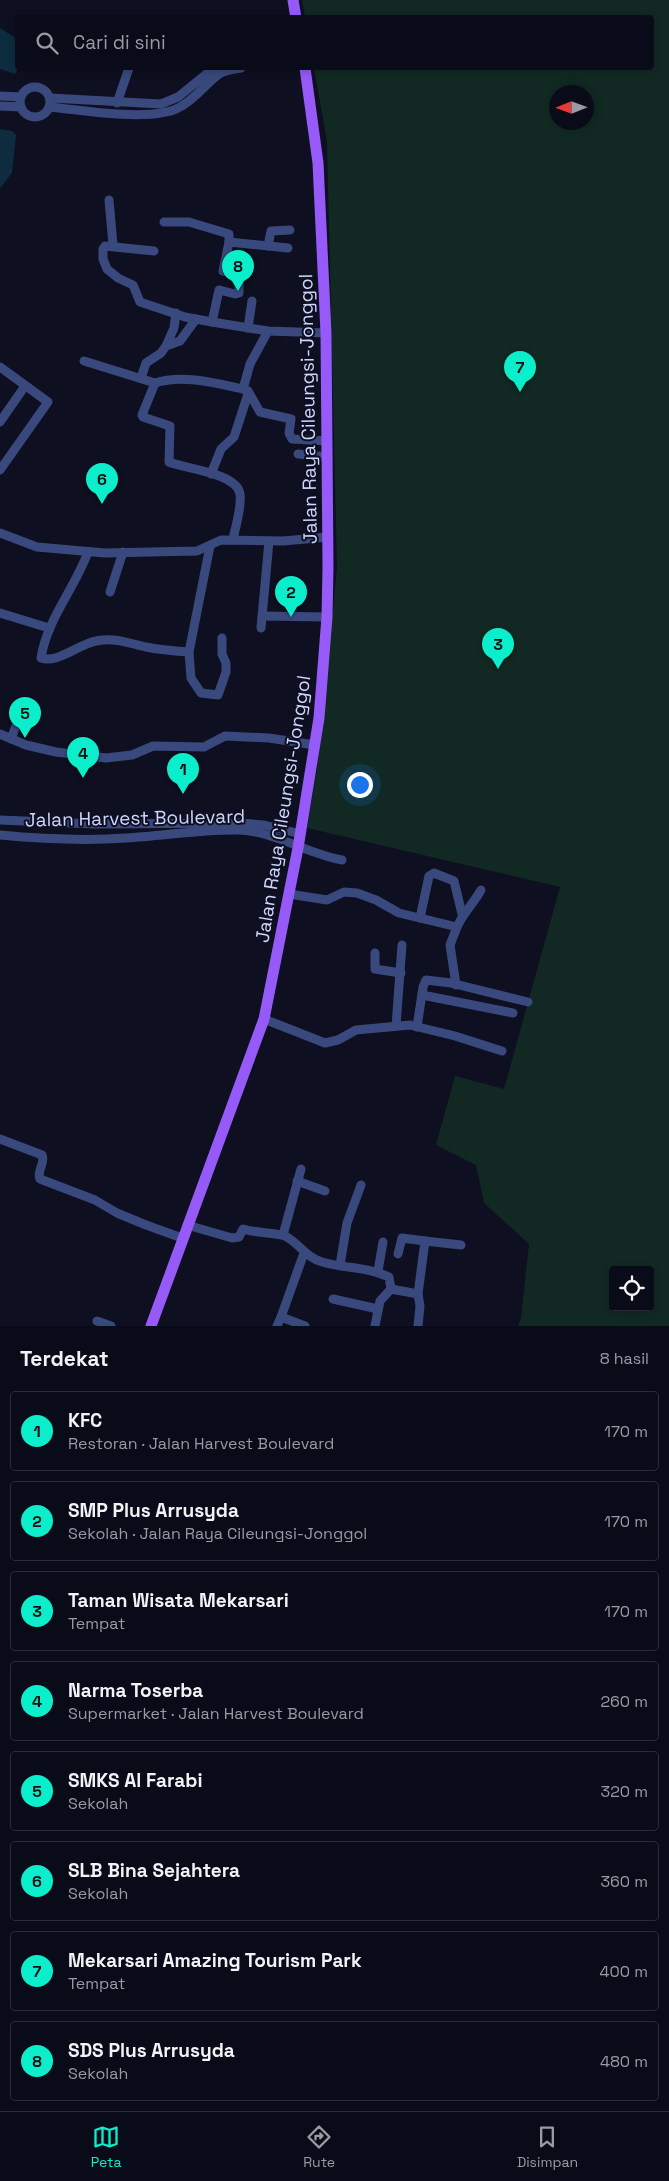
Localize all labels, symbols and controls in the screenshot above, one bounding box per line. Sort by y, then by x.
search box [15,15,654,70]
icon: search [33,29,61,57]
text: Cari di sini [73,30,166,55]
north arrow [549,85,594,130]
pin: 8 [222,250,254,291]
street label: Jalan Raya Cileungsi-Jonggol [293,274,323,544]
pin: 7 [504,351,536,392]
pin: 6 [86,463,118,504]
pin: 2 [275,576,307,617]
pin: 3 [482,628,514,669]
street label: Jalan Raya Cileungsi-Jonggol [249,673,317,945]
pin: 5 [9,697,41,738]
pin: 4 [67,737,99,778]
pin: 1 [167,753,199,794]
your location [347,772,373,798]
street label: Jalan Harvest Boulevard [25,804,245,832]
map controls [609,1266,654,1311]
button: locate [609,1266,654,1311]
text: Terdekat [20,1345,109,1372]
text: 8 hasil [600,1348,649,1369]
text: KFC [68,1408,102,1433]
text: 1 [33,1421,41,1442]
text: 170 m [604,1421,648,1442]
text: Restoran · Jalan Harvest Boulevard [68,1433,334,1454]
text: SMP Plus Arrusyda [68,1498,239,1523]
text: 2 [32,1511,42,1532]
text: 170 m [604,1511,648,1532]
text: Sekolah · Jalan Raya Cileungsi-Jonggol [68,1523,367,1544]
text: Taman Wisata Mekarsari [68,1588,289,1613]
text: 3 [32,1601,42,1622]
text: 170 m [604,1601,648,1622]
text: Tempat [68,1613,125,1634]
text: Narma Toserba [68,1678,203,1703]
text: 4 [32,1691,42,1712]
text: 260 m [600,1691,648,1712]
text: Supermarket · Jalan Harvest Boulevard [68,1703,364,1724]
text: SMKS Al Farabi [68,1768,202,1793]
text: 5 [32,1781,42,1802]
text: 320 m [601,1781,648,1802]
text: Sekolah [68,1793,128,1814]
text: SLB Bina Sejahtera [68,1858,240,1883]
text: 6 [32,1871,42,1892]
text: 360 m [600,1871,648,1892]
text: Sekolah [68,1883,128,1904]
text: Mekarsari Amazing Tourism Park [68,1948,362,1973]
text: 7 [33,1961,41,1982]
text: 400 m [600,1961,648,1982]
text: Tempat [68,1973,125,1994]
text: SDS Plus Arrusyda [68,2038,235,2063]
text: 8 [32,2051,42,2072]
text: 480 m [600,2051,648,2072]
text: Sekolah [68,2063,128,2084]
tab: Peta [91,2123,122,2171]
tab: Rute [303,2123,335,2171]
tab: Disimpan [517,2123,578,2171]

